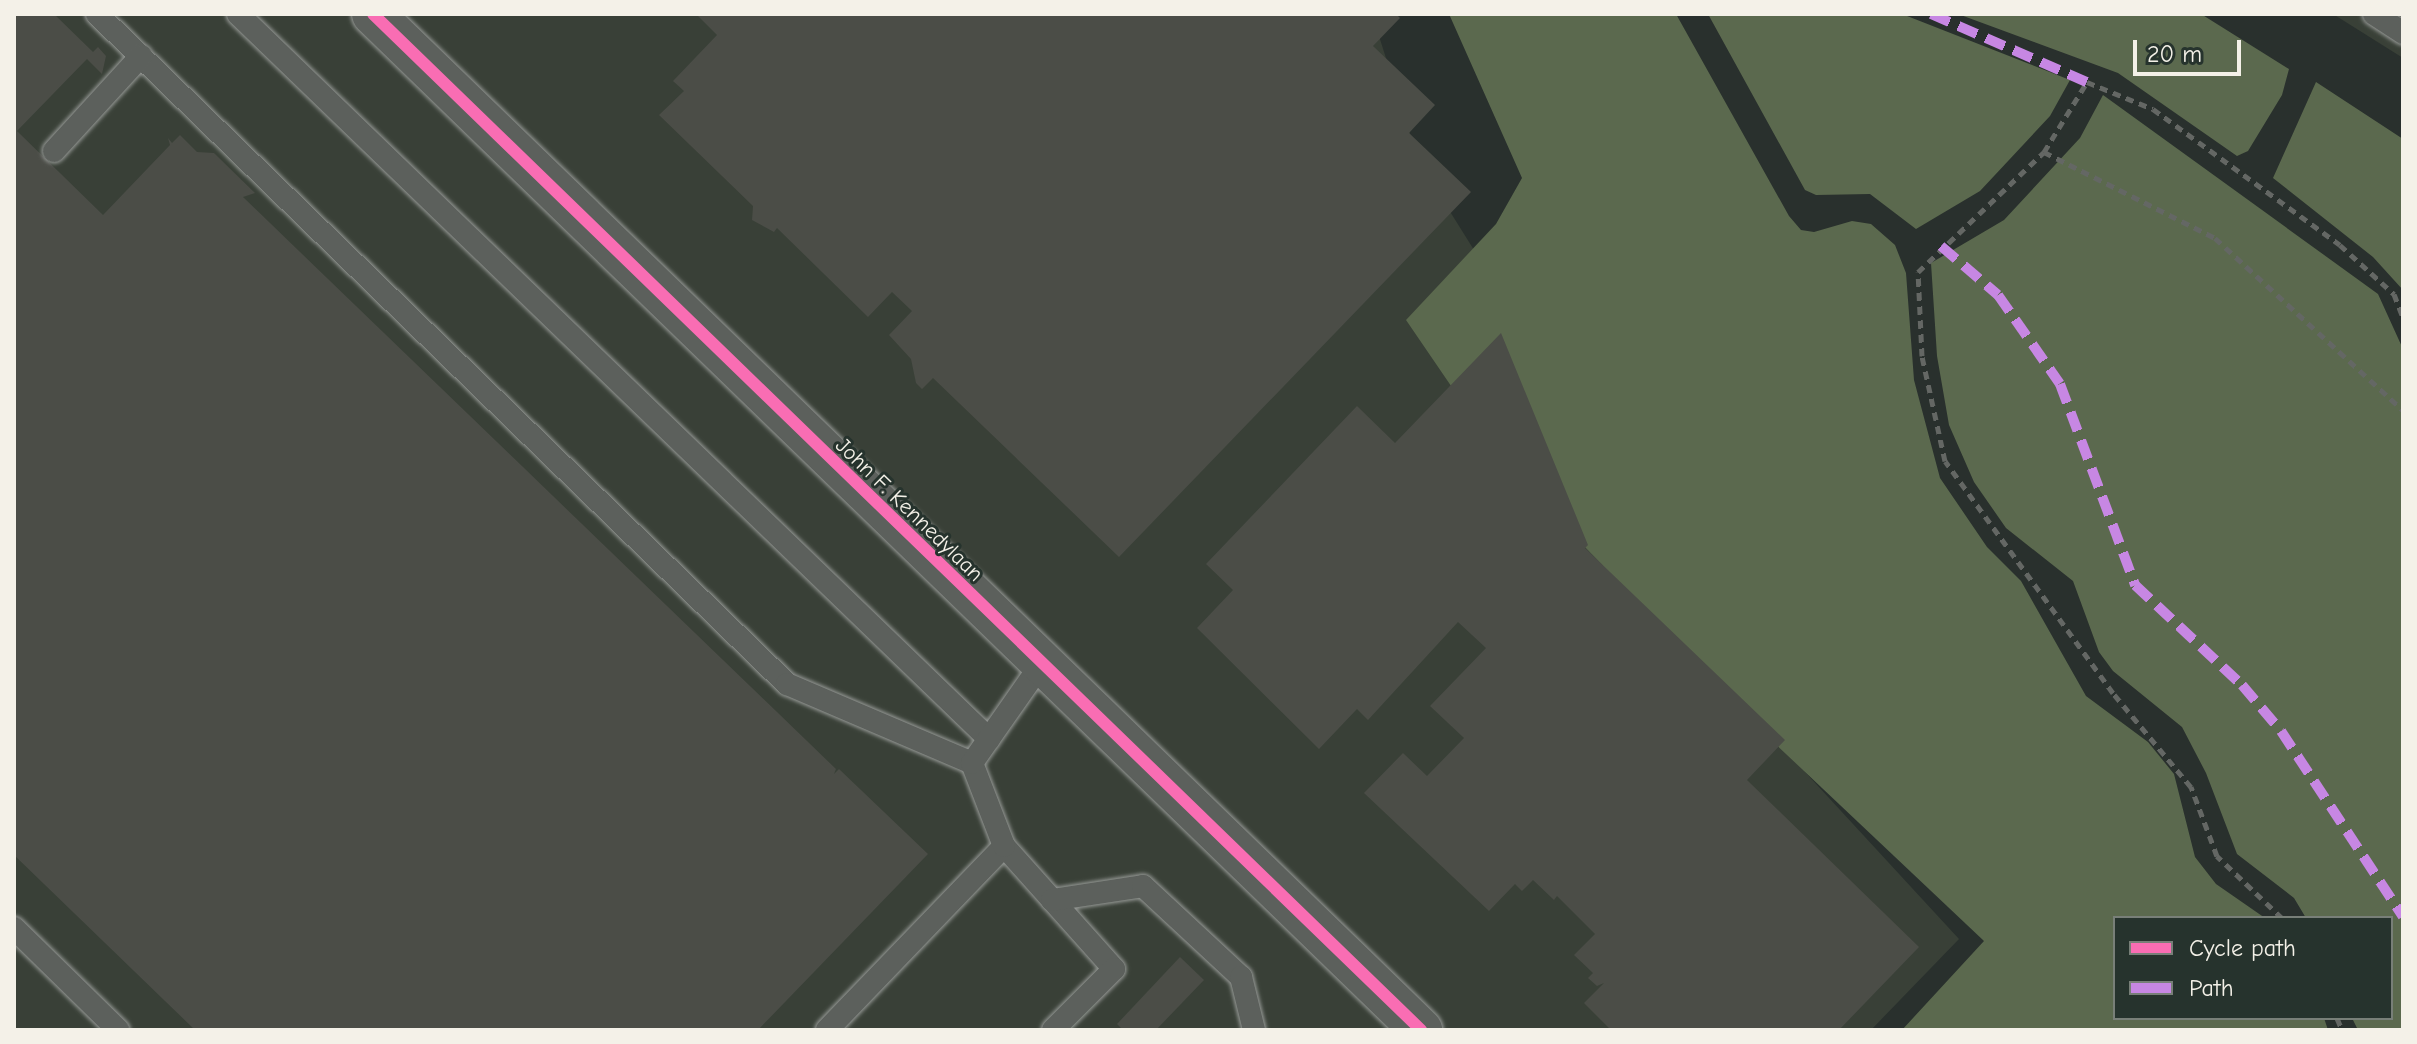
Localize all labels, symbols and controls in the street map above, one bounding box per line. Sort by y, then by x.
scale bar [2137,24,2245,74]
text: 20 m [2147,40,2202,68]
street label: John F. Kennedylaan [830,433,988,587]
legend [2113,916,2393,1020]
text: Cycle path [2189,934,2296,962]
text: Path [2189,974,2234,1002]

